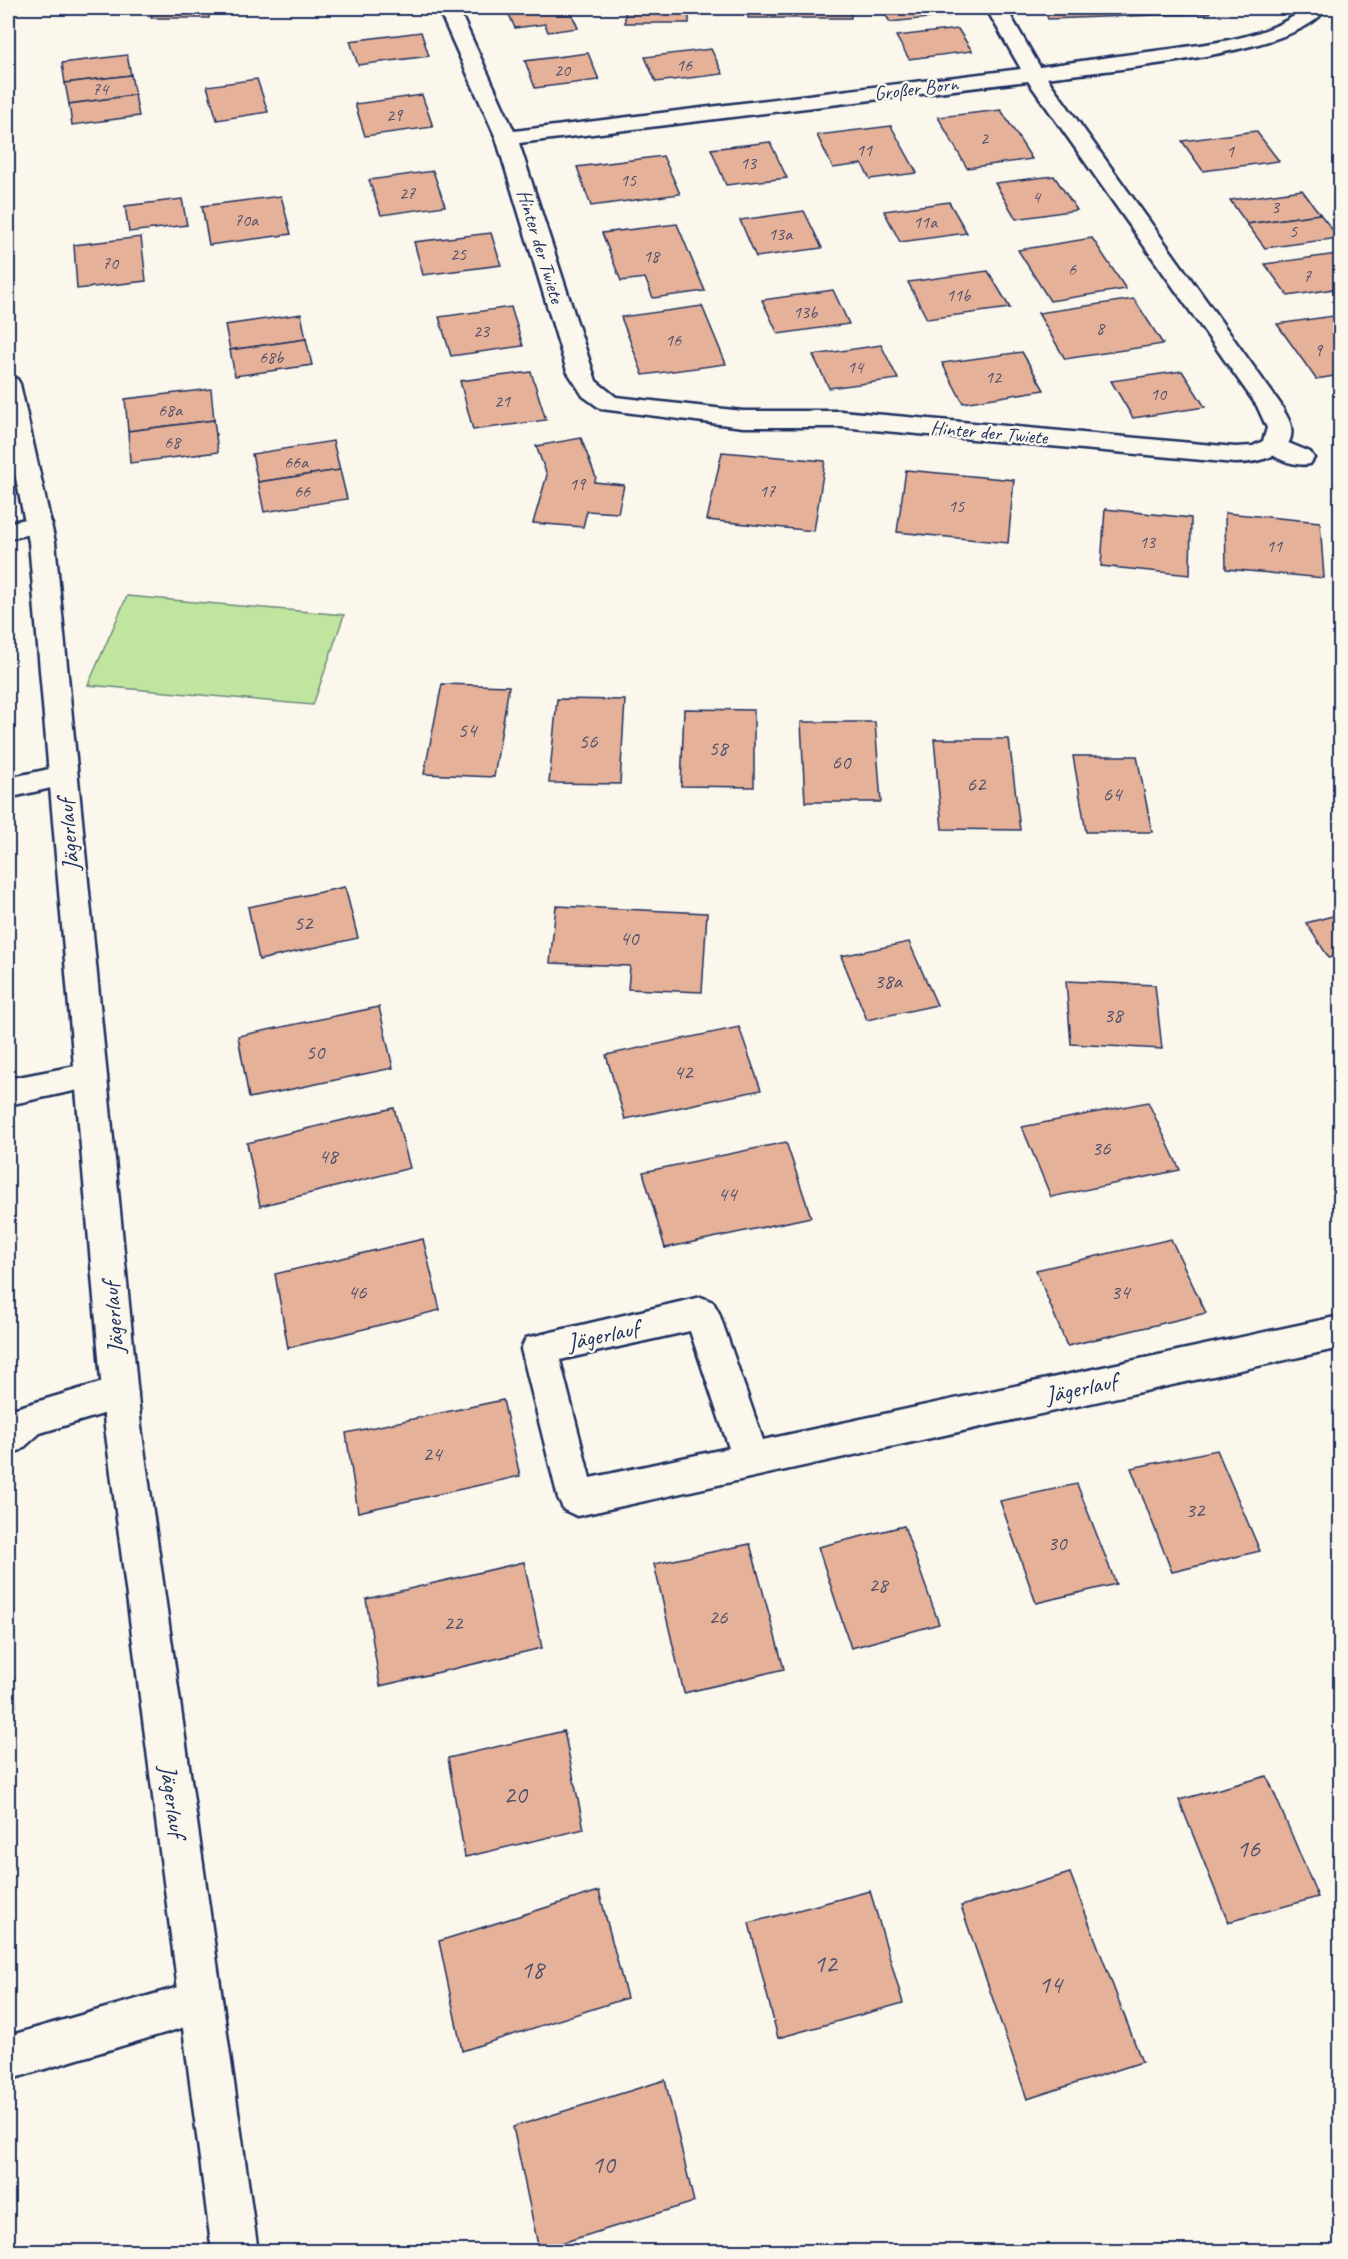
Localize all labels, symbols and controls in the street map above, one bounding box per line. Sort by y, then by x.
house number: 16 [676,54,693,76]
house number: 20 [554,59,572,81]
street label: Großer Born [873,71,960,106]
house number: 74 [92,78,110,100]
house number: 29 [386,104,404,126]
house number: 2 [980,127,990,149]
house number: 11 [856,139,873,161]
house number: 1 [1226,140,1235,162]
house number: 13 [740,152,758,174]
house number: 15 [620,169,637,191]
house number: 27 [399,182,416,204]
street label: Hinter der Twiete [511,186,570,307]
house number: 4 [1032,186,1042,208]
house number: 3 [1271,196,1281,218]
house number: 70a [234,209,259,231]
house number: 11a [913,211,938,233]
house number: 5 [1289,220,1298,242]
house number: 13a [768,223,793,245]
house number: 25 [450,243,467,265]
house number: 18 [643,245,661,267]
house number: 70 [102,252,120,274]
house number: 6 [1068,258,1077,280]
house number: 7 [1303,265,1312,287]
house number: 11b [946,284,971,306]
house number: 13b [793,301,818,323]
house number: 8 [1096,317,1106,339]
house number: 23 [473,320,491,342]
house number: 16 [665,329,682,351]
house number: 9 [1314,339,1324,361]
house number: 68b [259,346,284,368]
house number: 14 [847,356,865,378]
house number: 12 [985,366,1003,388]
house number: 10 [1150,383,1168,405]
house number: 21 [494,390,511,412]
house number: 68a [158,399,183,421]
street label: Hinter der Twiete [929,415,1050,450]
house number: 68 [164,431,182,453]
house number: 66a [284,451,309,473]
house number: 19 [569,473,587,495]
house number: 66 [294,480,311,502]
house number: 17 [759,480,776,502]
house number: 15 [948,495,965,517]
house number: 13 [1139,531,1157,553]
house number: 11 [1266,535,1283,557]
house number: 54 [458,717,479,743]
house number: 56 [579,728,598,754]
house number: 58 [709,735,730,761]
house number: 60 [832,749,852,775]
house number: 62 [967,771,987,797]
house number: 64 [1103,781,1124,807]
street label: Jägerlauf [49,793,86,873]
house number: 52 [294,910,314,936]
house number: 40 [620,925,640,951]
house number: 38a [874,968,904,994]
house number: 38 [1104,1002,1125,1028]
house number: 50 [306,1039,326,1065]
house number: 42 [674,1059,694,1085]
house number: 36 [1092,1135,1111,1161]
house number: 48 [319,1143,340,1169]
house number: 44 [718,1181,739,1207]
street label: Jägerlauf [94,1276,131,1356]
house number: 46 [348,1279,367,1305]
house number: 34 [1111,1279,1132,1305]
street label: Jägerlauf [564,1312,646,1357]
street label: Jägerlauf [1042,1365,1124,1410]
house number: 24 [423,1441,444,1467]
house number: 32 [1186,1497,1206,1523]
house number: 30 [1048,1530,1068,1556]
house number: 28 [869,1572,890,1598]
house number: 26 [709,1604,728,1630]
house number: 22 [444,1610,464,1636]
street label: Jägerlauf [153,1762,194,1844]
house number: 20 [503,1778,529,1811]
house number: 16 [1236,1832,1261,1865]
house number: 12 [813,1947,839,1980]
house number: 18 [520,1953,546,1986]
house number: 14 [1038,1968,1064,2001]
house number: 10 [591,2148,617,2181]

